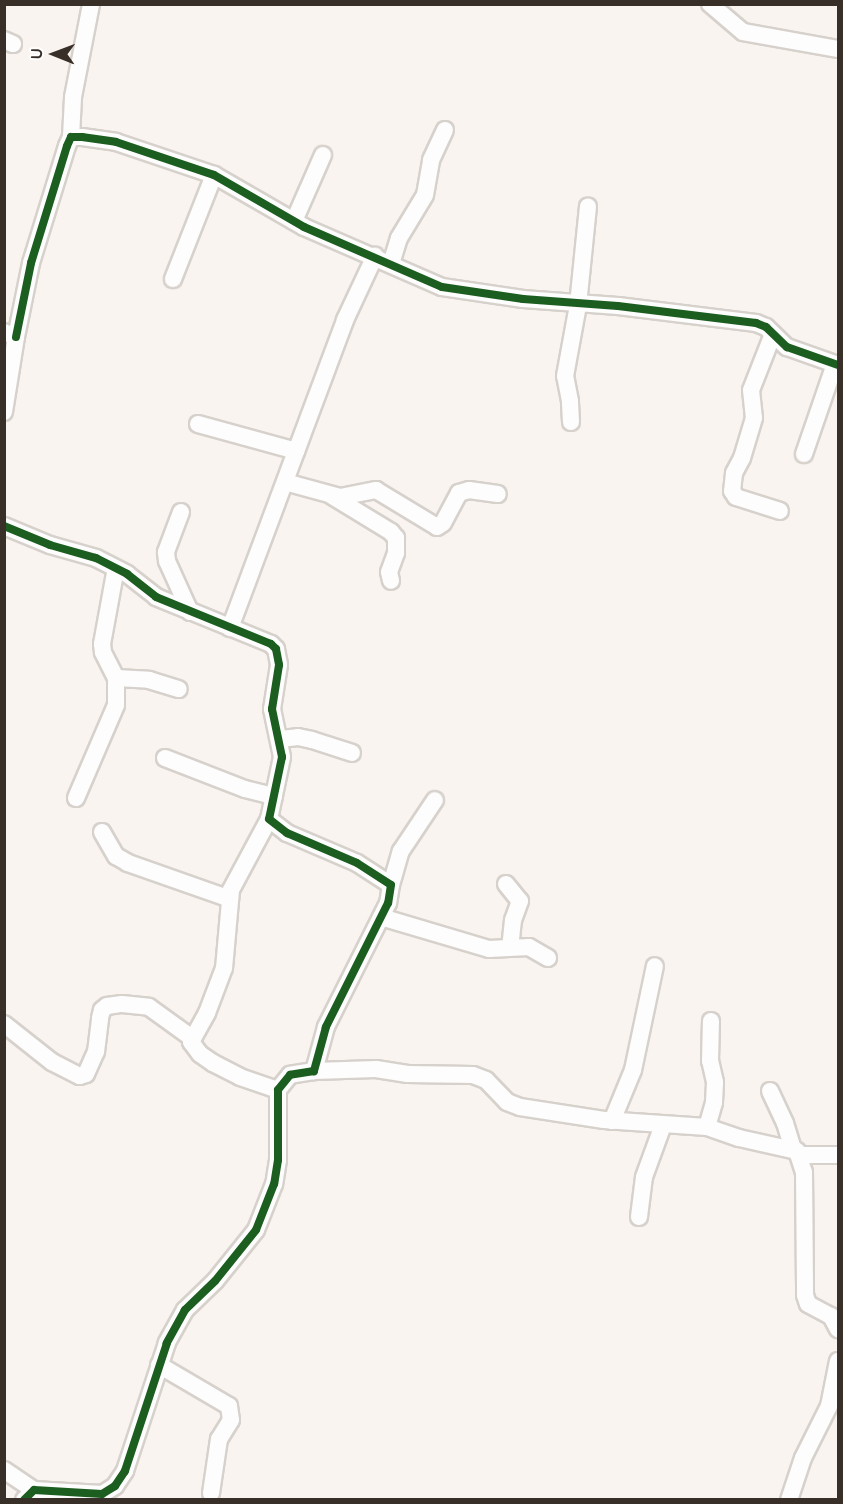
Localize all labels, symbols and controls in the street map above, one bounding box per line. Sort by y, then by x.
north arrow [24,24,84,84]
text: U [26,48,46,60]

